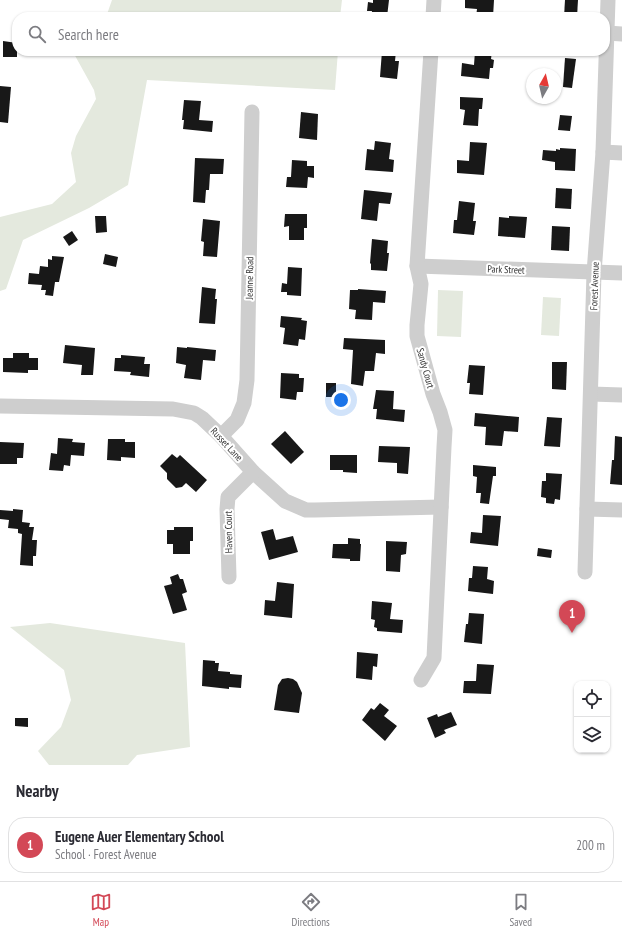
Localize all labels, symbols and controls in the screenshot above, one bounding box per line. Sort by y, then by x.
search box [12,12,610,56]
icon: search [26,23,48,45]
text: Search here [58,25,119,44]
north arrow [526,68,562,104]
street label: Jeanne Road [243,257,256,300]
street label: Park Street [487,262,525,277]
street label: Forest Avenue [587,262,602,311]
street label: Sandy Court [414,347,438,390]
your location [331,390,351,410]
street label: Russet Lane [208,425,246,464]
street label: Haven Court [222,510,235,553]
pin: 1 [559,600,585,633]
map controls [574,681,610,753]
button: locate [574,681,610,717]
button: layers [574,717,610,753]
text: Nearby [16,780,59,802]
text: Eugene Auer Elementary School [55,827,224,846]
text: 1 [27,837,33,854]
text: 200 m [576,837,605,854]
text: School · Forest Avenue [55,846,157,863]
tab: Map [90,891,112,929]
tab: Directions [292,891,330,929]
tab: Saved [509,891,532,929]

